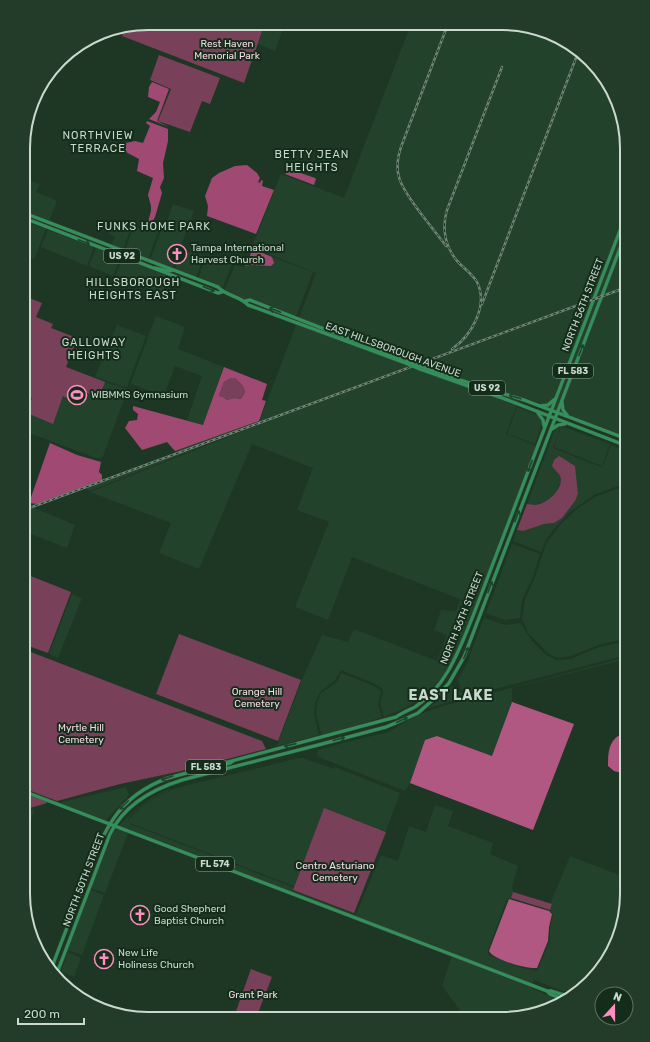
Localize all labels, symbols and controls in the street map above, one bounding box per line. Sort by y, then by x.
park label: Rest Haven Memorial Park [194,38,261,62]
district label: NORTHVIEW TERRACE [62,129,134,155]
district label: BETTY JEAN HEIGHTS [275,148,349,174]
district label: FUNKS HOME PARK [97,220,211,233]
one-way arrow [78,238,90,246]
place label: Tampa International Harvest Church [191,242,284,266]
church icon: Tampa International Harvest Church [166,243,188,265]
road number: US 92 [104,249,140,263]
street label: NORTH 56TH STREET [560,256,606,353]
district label: HILLSBOROUGH HEIGHTS EAST [86,276,180,302]
one-way arrow [203,286,215,294]
one-way arrow [270,305,282,313]
street label: EAST HILLSBOROUGH AVENUE [324,320,462,380]
district label: GALLOWAY HEIGHTS [62,336,126,362]
one-way arrow [578,344,586,356]
road number: FL 583 [553,364,593,378]
road number: US 92 [469,381,505,395]
sports icon: WIBMMS Gymnasium [66,384,88,406]
place label: WIBMMS Gymnasium [91,389,188,401]
one-way arrow [508,393,521,400]
one-way arrow [525,460,533,472]
one-way arrow [514,511,522,523]
street label: NORTH 56TH STREET [438,570,486,666]
one-way arrow [487,582,495,594]
one-way arrow [462,647,470,659]
park label: Orange Hill Cemetery [232,686,282,710]
district label: EAST LAKE [408,687,494,704]
one-way arrow [396,716,408,723]
park label: Myrtle Hill Cemetery [58,722,104,746]
one-way arrow [333,735,346,743]
one-way arrow [284,742,297,750]
road number: FL 583 [186,760,226,774]
one-way arrow [161,775,173,783]
one-way arrow [119,800,129,810]
street label: NORTH 50TH STREET [61,831,108,929]
road number: FL 574 [196,857,234,871]
park label: Centro Asturiano Cemetery [295,860,375,884]
place label: Good Shepherd Baptist Church [154,903,226,927]
church icon: Good Shepherd Baptist Church [129,904,151,926]
place label: New Life Holiness Church [118,947,194,971]
church icon: New Life Holiness Church [93,948,115,970]
north arrow [594,986,634,1026]
park label: Grant Park [228,989,278,1001]
text: N [611,990,624,1005]
scale bar [18,1000,84,1026]
text: 200 m [24,1007,60,1021]

